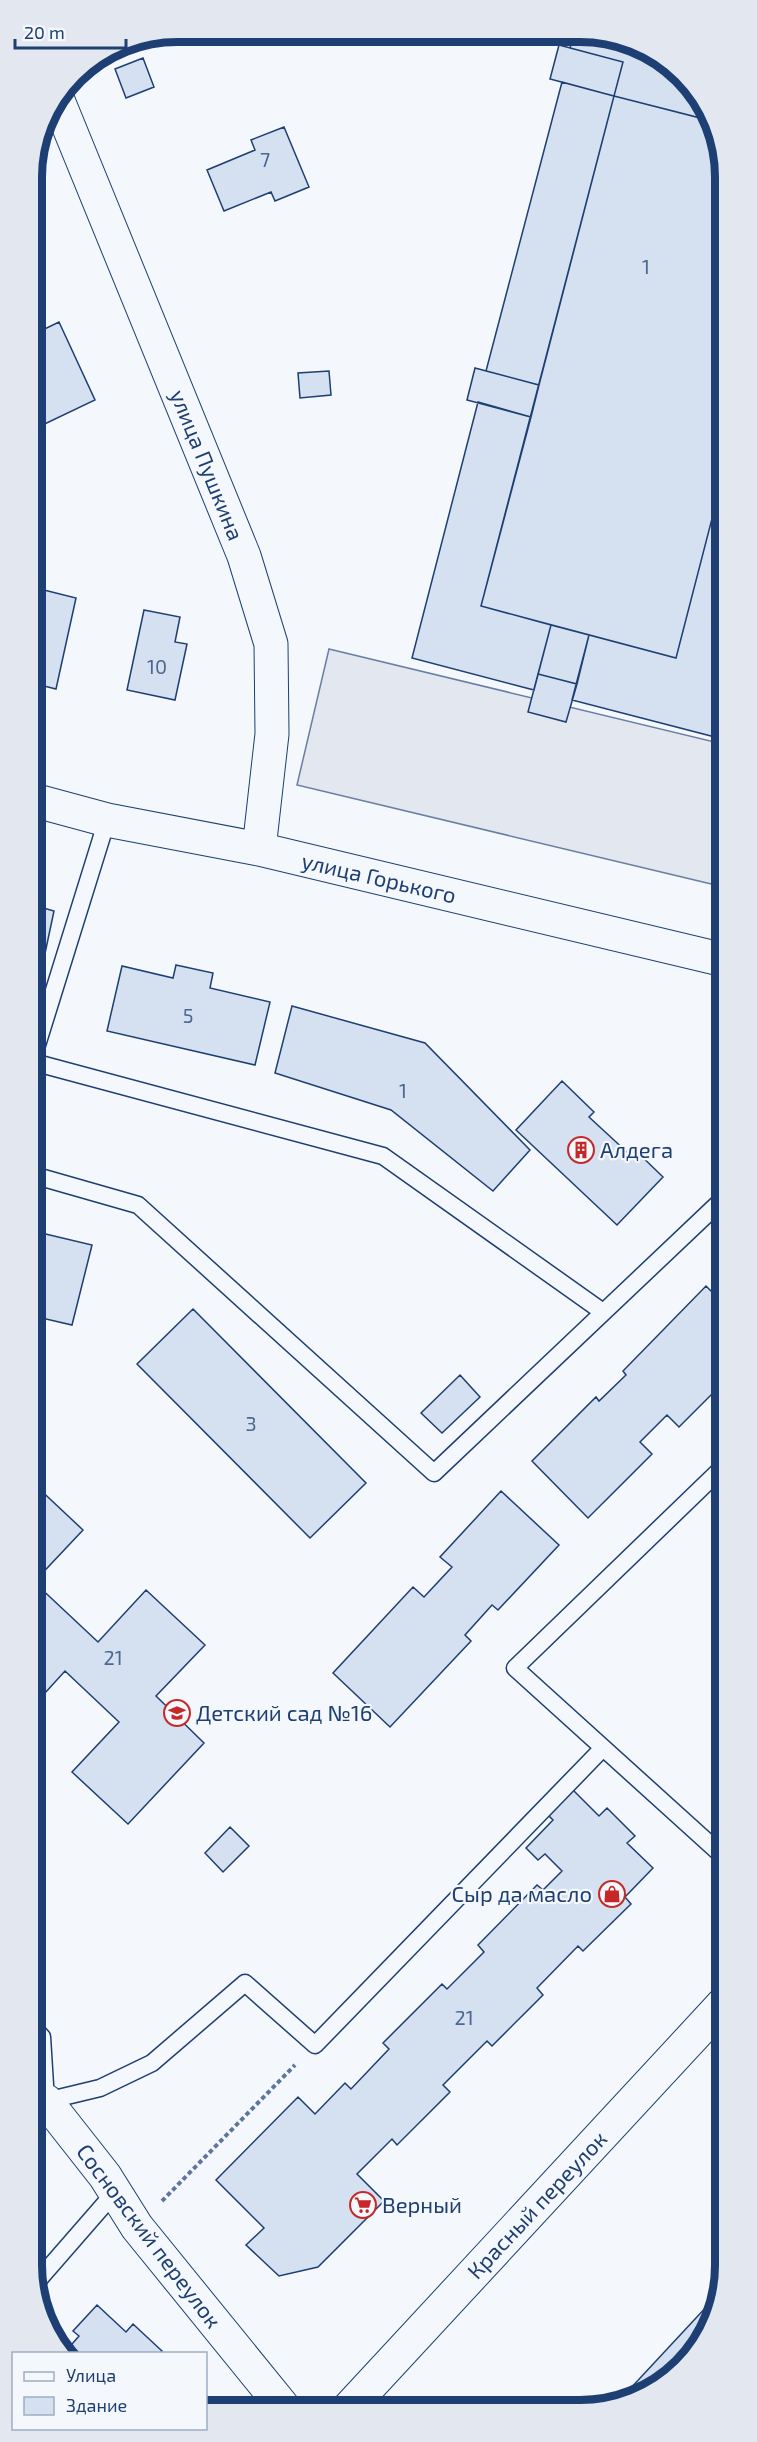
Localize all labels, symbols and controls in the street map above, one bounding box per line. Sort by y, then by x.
scale bar [15,12,126,50]
text: 20 m [24,21,65,43]
house number: 7 [260,147,270,171]
house number: 1 [642,254,650,278]
street label: улица Пушкина [165,386,250,544]
house number: 10 [147,654,167,678]
street label: улица Горького [299,847,459,908]
house number: 5 [183,1003,193,1027]
house number: 1 [399,1078,407,1102]
building icon: Алдега [566,1135,596,1165]
place label: Алдега [600,1136,673,1162]
house number: 3 [245,1411,257,1435]
house number: 21 [103,1645,123,1669]
school or university icon: Детский сад №16 [162,1698,192,1728]
place label: Детский сад №16 [196,1699,372,1725]
shop icon: Сыр да масло [597,1879,627,1909]
place label: Сыр да масло [452,1880,592,1906]
house number: 21 [454,2005,474,2029]
street label: Красный переулок [461,2125,612,2284]
street label: Сосновский переулок [71,2138,228,2333]
supermarket icon: Верный [348,2190,378,2220]
place label: Верный [382,2191,462,2217]
legend [12,2352,207,2430]
text: Улица [66,2364,116,2386]
text: Здание [66,2394,127,2416]

